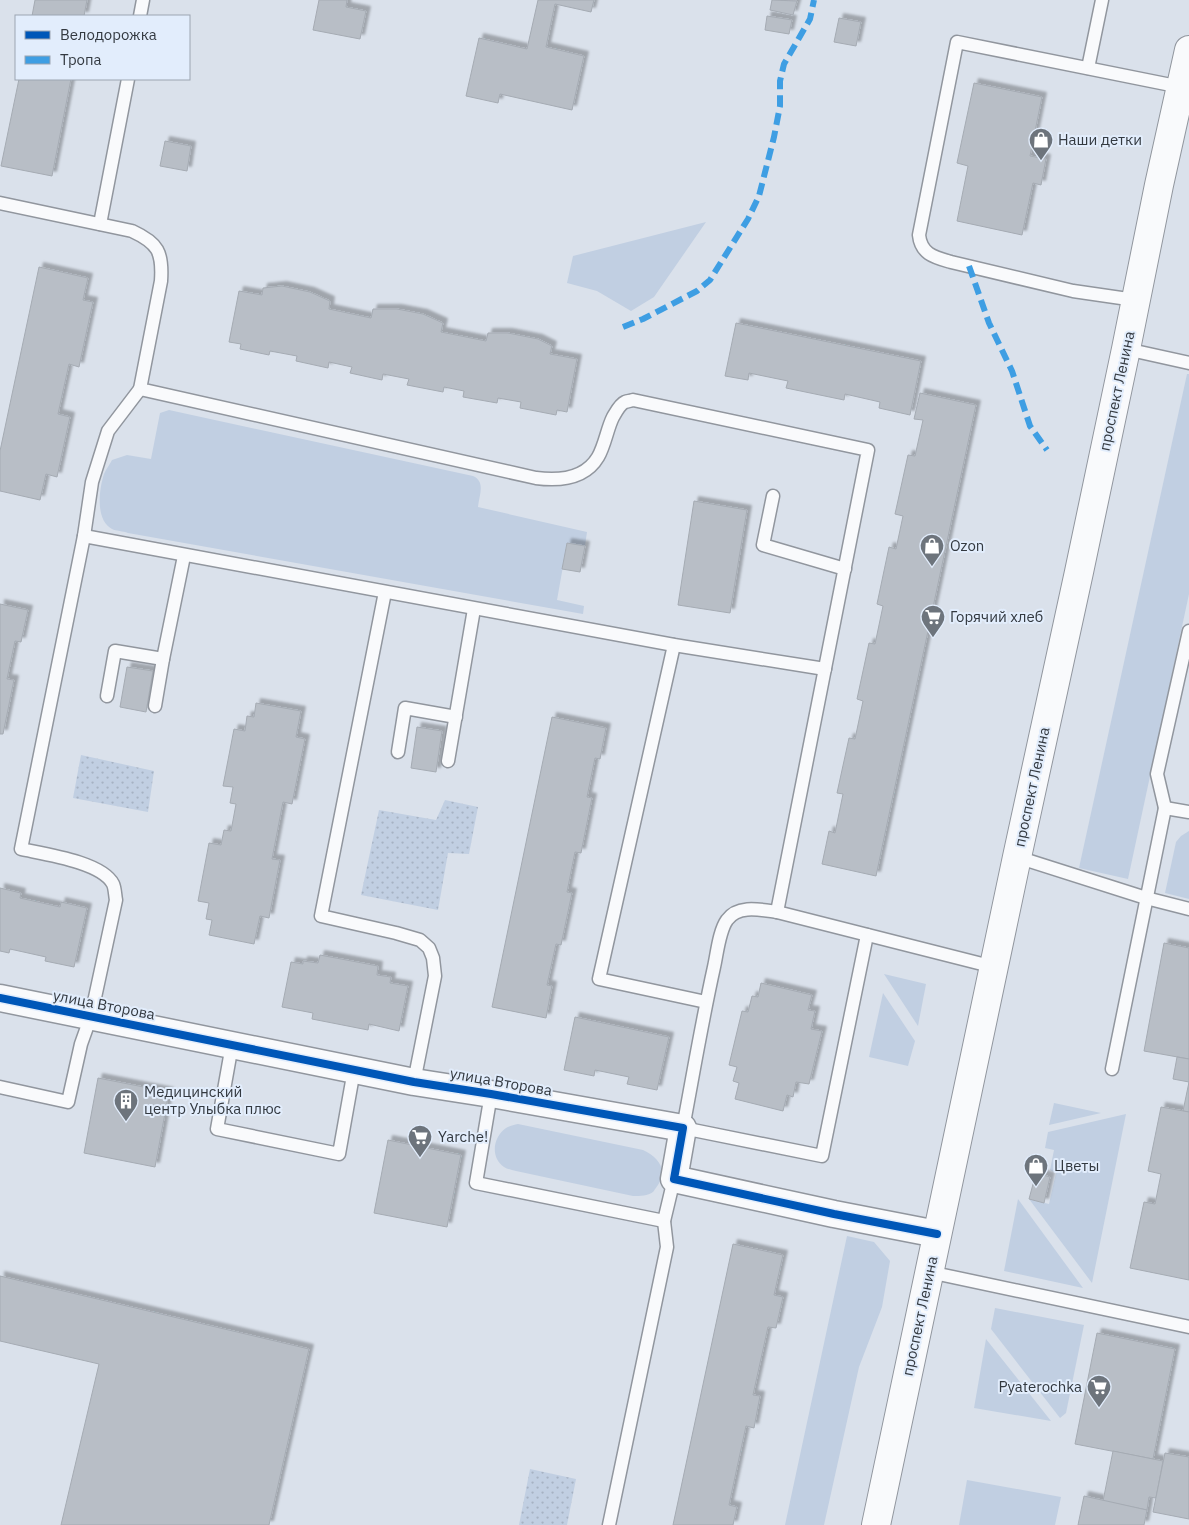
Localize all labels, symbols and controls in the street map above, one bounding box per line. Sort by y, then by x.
legend [15,15,190,80]
text: Велодорожка [60,25,157,44]
text: Тропа [60,50,102,69]
shop icon: Наши детки [1028,127,1054,161]
place label: Наши детки [1058,130,1142,149]
street label: проспект Ленина [1095,329,1138,452]
shop icon: Ozon [919,533,945,567]
place label: Ozon [950,536,984,555]
supermarket icon: Горячий хлеб [920,604,946,638]
place label: Горячий хлеб [950,607,1043,626]
street label: проспект Ленина [1010,725,1053,848]
street label: улица Второва [51,985,157,1024]
street label: улица Второва [448,1063,554,1100]
place label: Медицинский центр Улыбка плюс [144,1082,282,1118]
building icon: Медицинский центр Улыбка плюс [113,1088,139,1122]
supermarket icon: Yarche! [407,1124,433,1158]
place label: Yarche! [438,1127,488,1146]
shop icon: Цветы [1023,1153,1049,1187]
place label: Цветы [1054,1156,1099,1175]
street label: проспект Ленина [898,1254,941,1377]
supermarket icon: Pyaterochka [1086,1374,1112,1408]
place label: Pyaterochka [998,1377,1082,1396]

